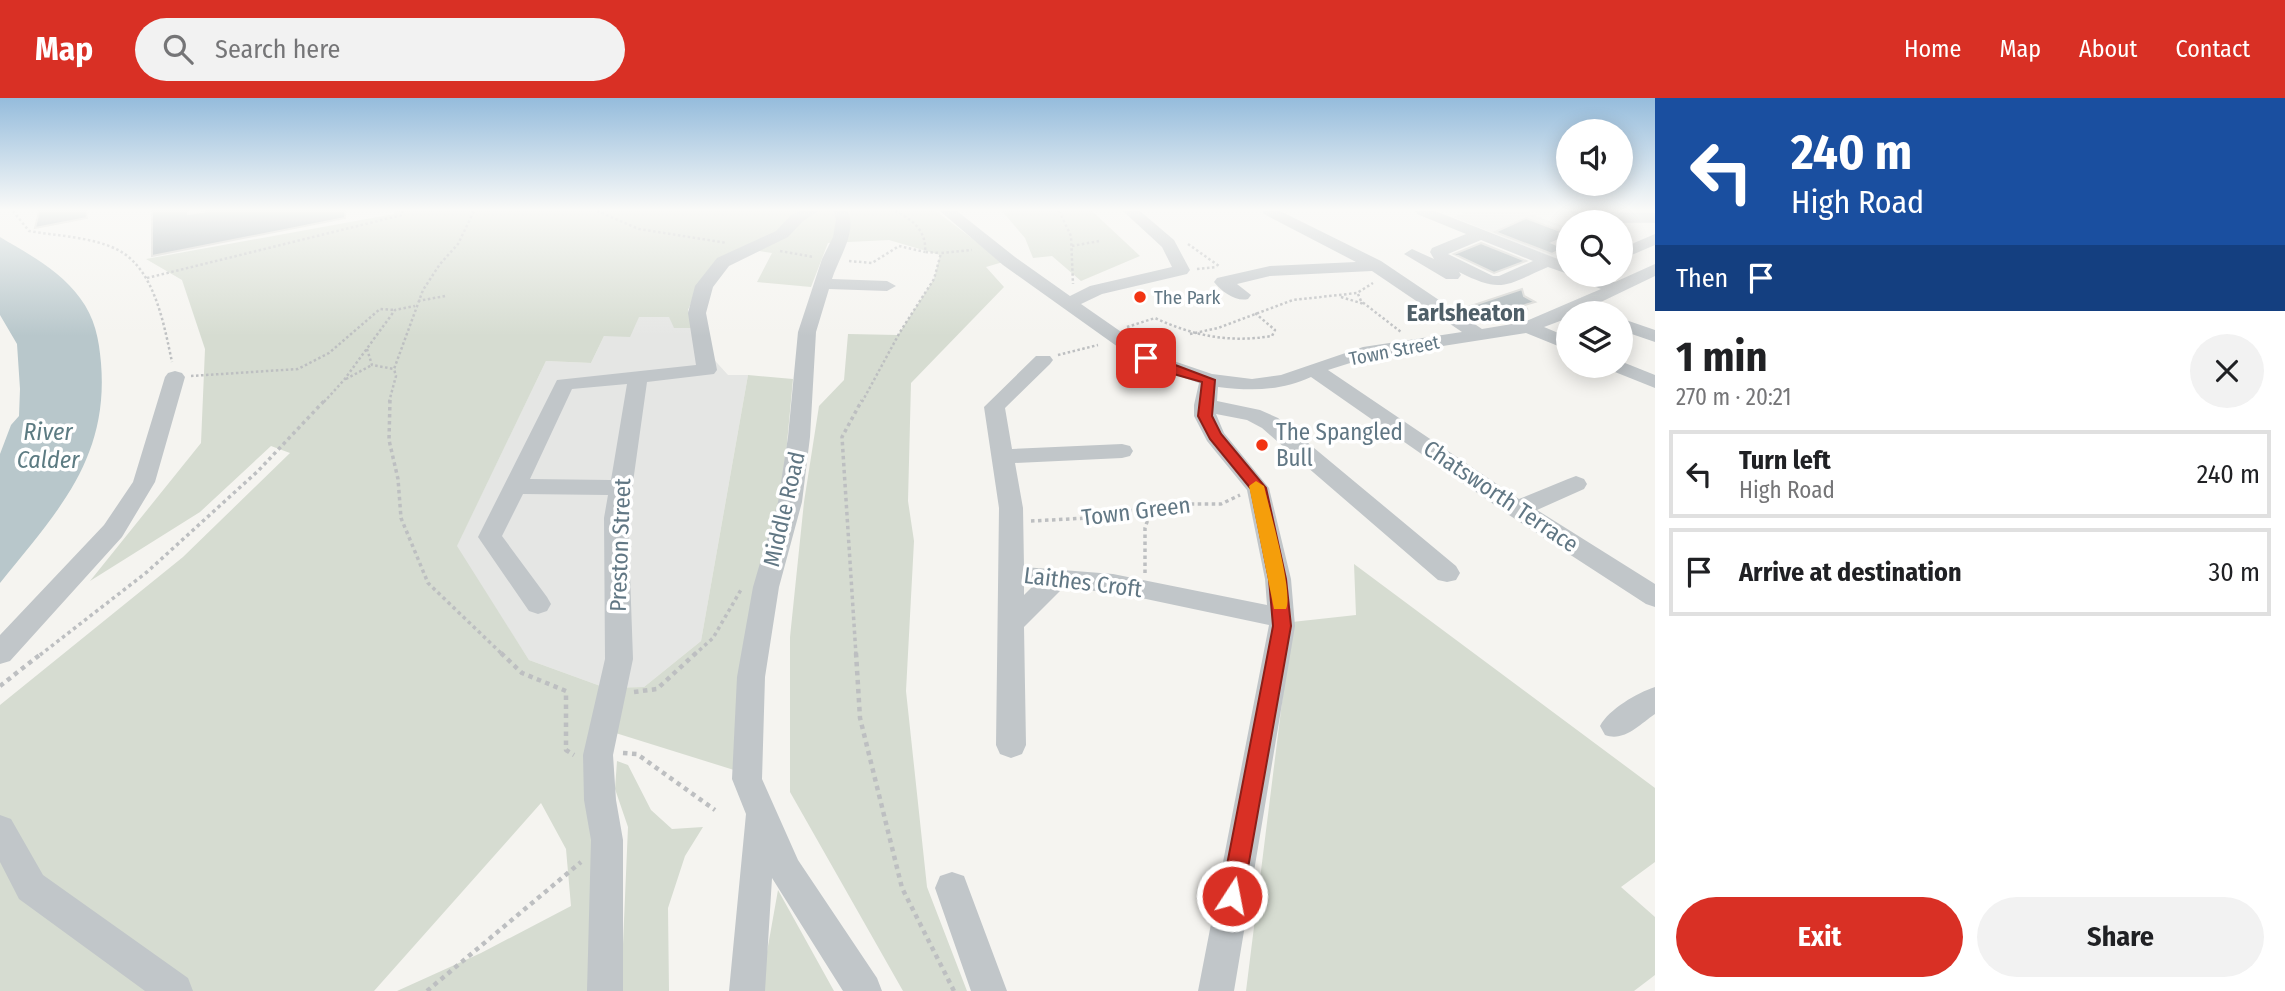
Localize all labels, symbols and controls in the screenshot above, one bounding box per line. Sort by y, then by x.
search box [135,18,625,81]
text: Map [35,29,93,69]
icon: search [159,30,197,68]
text: Search here [215,34,340,65]
text: Home [1904,35,1961,63]
text: Map [1999,35,2041,63]
text: About [2079,35,2137,63]
text: Contact [2175,35,2250,63]
map controls [1556,119,1633,378]
button: sound [1556,119,1633,196]
text: 240 m [1791,123,1912,182]
icon: left [1676,126,1767,217]
text: High Road [1791,183,1924,221]
button: search [1556,210,1633,287]
icon: arrive [1742,259,1780,297]
text: Then [1676,263,1728,294]
place label: The Park [1154,286,1221,309]
marker: The Park [1132,289,1148,305]
district label: Earlsheaton [1407,299,1525,327]
button: layers [1556,301,1633,378]
pin [1116,328,1176,388]
street label: Town Street [1347,330,1442,370]
text: 1 min [1676,332,1767,382]
button: close [2190,334,2264,408]
icon: arrive [1127,339,1165,377]
text: 270 m · 20:21 [1676,383,1791,411]
water label: River Calder [17,418,80,474]
place label: The Spangled Bull [1276,418,1403,472]
street label: Chatsworth Terrace [1418,434,1584,558]
marker: The Spangled Bull [1254,437,1270,453]
text: Turn left [1739,445,1831,476]
street label: Middle Road [757,449,811,569]
icon: left [1680,455,1718,493]
text: 240 m [2197,459,2260,490]
text: High Road [1739,476,1835,504]
street label: Preston Street [604,477,636,612]
street label: Town Green [1080,490,1192,532]
icon: arrive [1680,553,1718,591]
text: Arrive at destination [1739,557,1962,588]
text: 30 m [2209,557,2260,588]
street label: Laithes Croft [1022,561,1144,603]
position arrow [1195,859,1269,933]
button: Exit [1676,897,1963,977]
button: Share [1977,897,2264,977]

